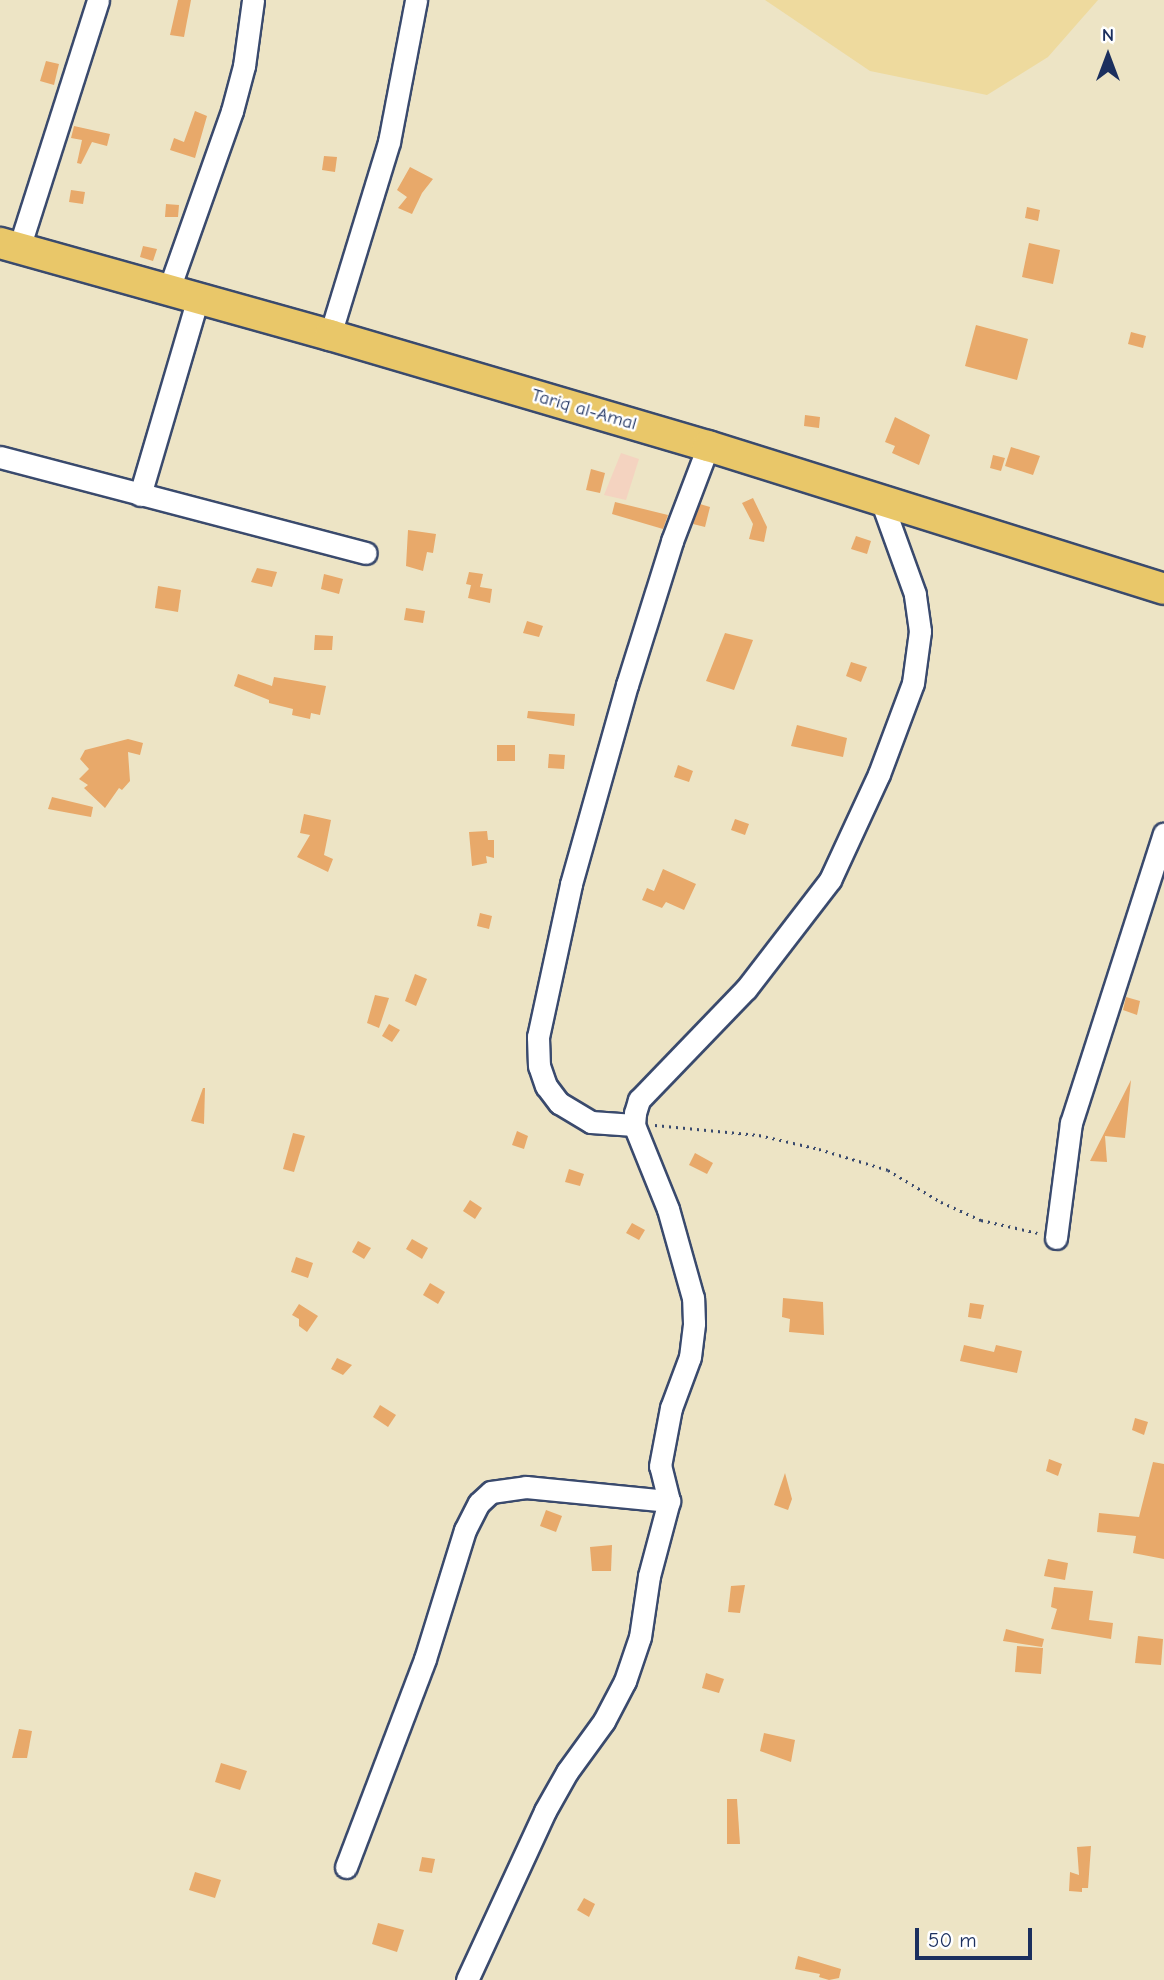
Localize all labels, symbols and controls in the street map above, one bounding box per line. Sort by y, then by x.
north arrow [1073,21,1143,91]
text: N [1102,24,1114,46]
street label: Tariq al-Amal [529,384,639,436]
scale bar [919,1913,1036,1957]
text: 50 m [928,1928,977,1952]

